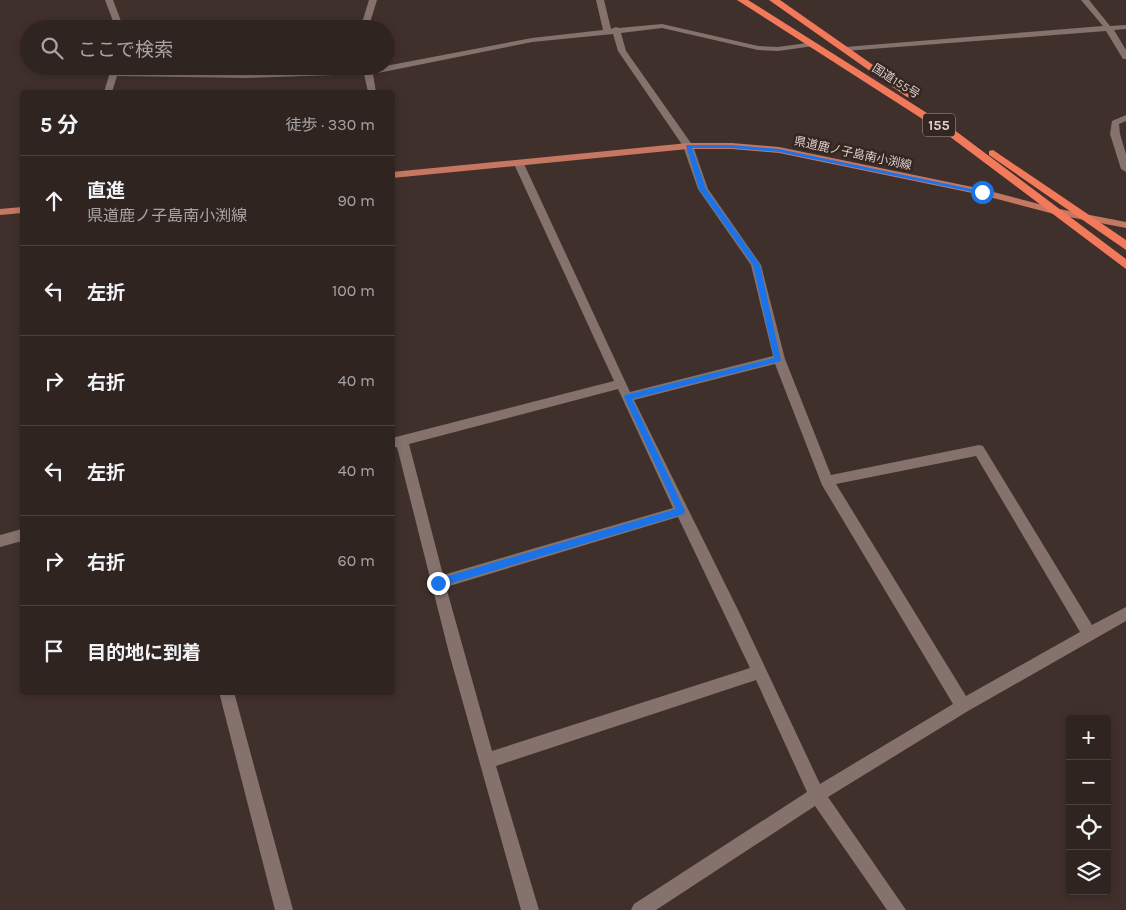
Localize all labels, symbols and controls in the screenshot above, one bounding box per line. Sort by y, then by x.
search box [20,20,395,75]
icon: search [38,34,66,62]
text: ここで検索 [78,39,173,61]
street label: 国道155号 [870,61,922,101]
text: 5 分 [40,113,79,137]
road number: 155 [923,114,955,136]
text: 徒歩 · 330 m [285,115,375,134]
street label: 県道鹿ノ子島南小渕線 [793,134,913,172]
text: 直進 [87,180,125,202]
route start [971,181,994,204]
icon: ahead [40,187,68,215]
text: 90 m [337,191,375,210]
text: 県道鹿ノ子島南小渕線 [87,206,247,225]
icon: left [40,277,68,305]
text: 100 m [332,281,375,300]
text: 左折 [87,282,125,304]
icon: right [40,367,68,395]
text: 40 m [338,371,375,390]
text: 右折 [87,372,125,394]
icon: left [40,457,68,485]
text: 40 m [338,461,375,480]
text: 左折 [87,462,125,484]
icon: right [40,547,68,575]
text: 60 m [338,551,375,570]
text: 右折 [87,552,125,574]
route end [427,572,450,595]
icon: arrive [40,637,68,665]
text: 目的地に到着 [87,642,201,664]
map controls [1066,715,1111,895]
button: + [1066,715,1111,760]
button: − [1066,760,1111,805]
button: locate [1066,805,1111,850]
button: layers [1066,850,1111,895]

